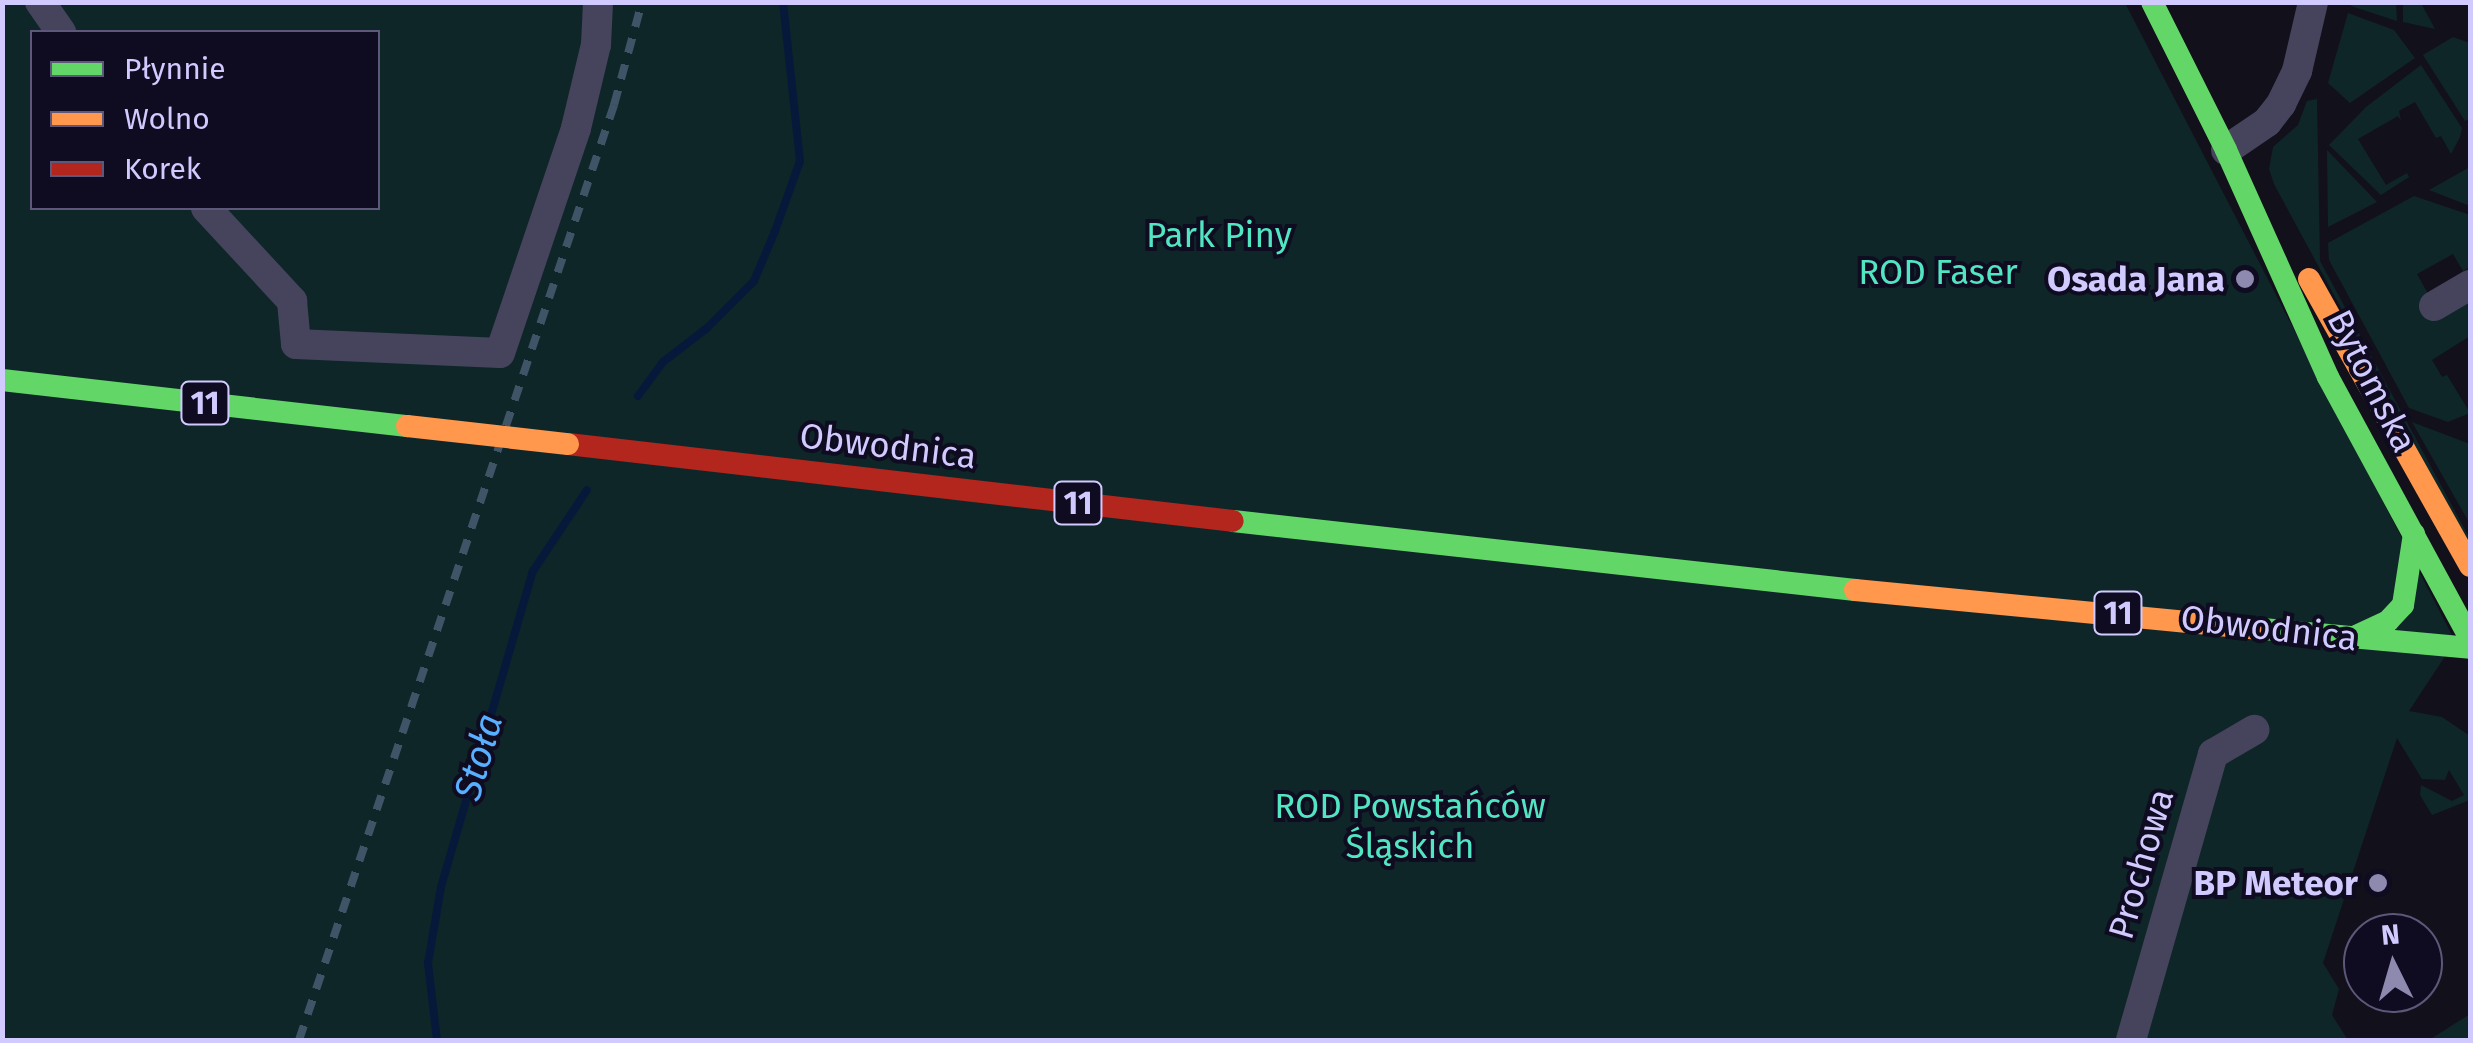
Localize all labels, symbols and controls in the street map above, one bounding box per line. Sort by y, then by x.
legend [30,30,380,210]
text: Płynnie [124,51,226,87]
text: Wolno [124,101,210,137]
text: Korek [124,151,201,187]
park label: Park Piny [1146,214,1292,256]
park label: ROD Faser [1858,251,2018,293]
place label: Osada Jana [2047,258,2225,300]
marker: Osada Jana [2234,268,2256,290]
street label: Bytomska [2318,303,2426,459]
road number: 11 [180,376,230,430]
street label: Obwodnica [797,414,979,478]
road number: 11 [1053,476,1103,530]
road number: 11 [2093,586,2143,640]
street label: Obwodnica [2178,596,2360,660]
water label: Stoła [445,709,513,805]
street label: Prochowa [2100,784,2182,944]
park label: ROD Powstańców Śląskich [1274,785,1546,867]
place label: BP Meteor [2194,862,2358,904]
marker: BP Meteor [2367,872,2389,894]
north arrow [2343,913,2443,1013]
text: N [2380,917,2401,952]

